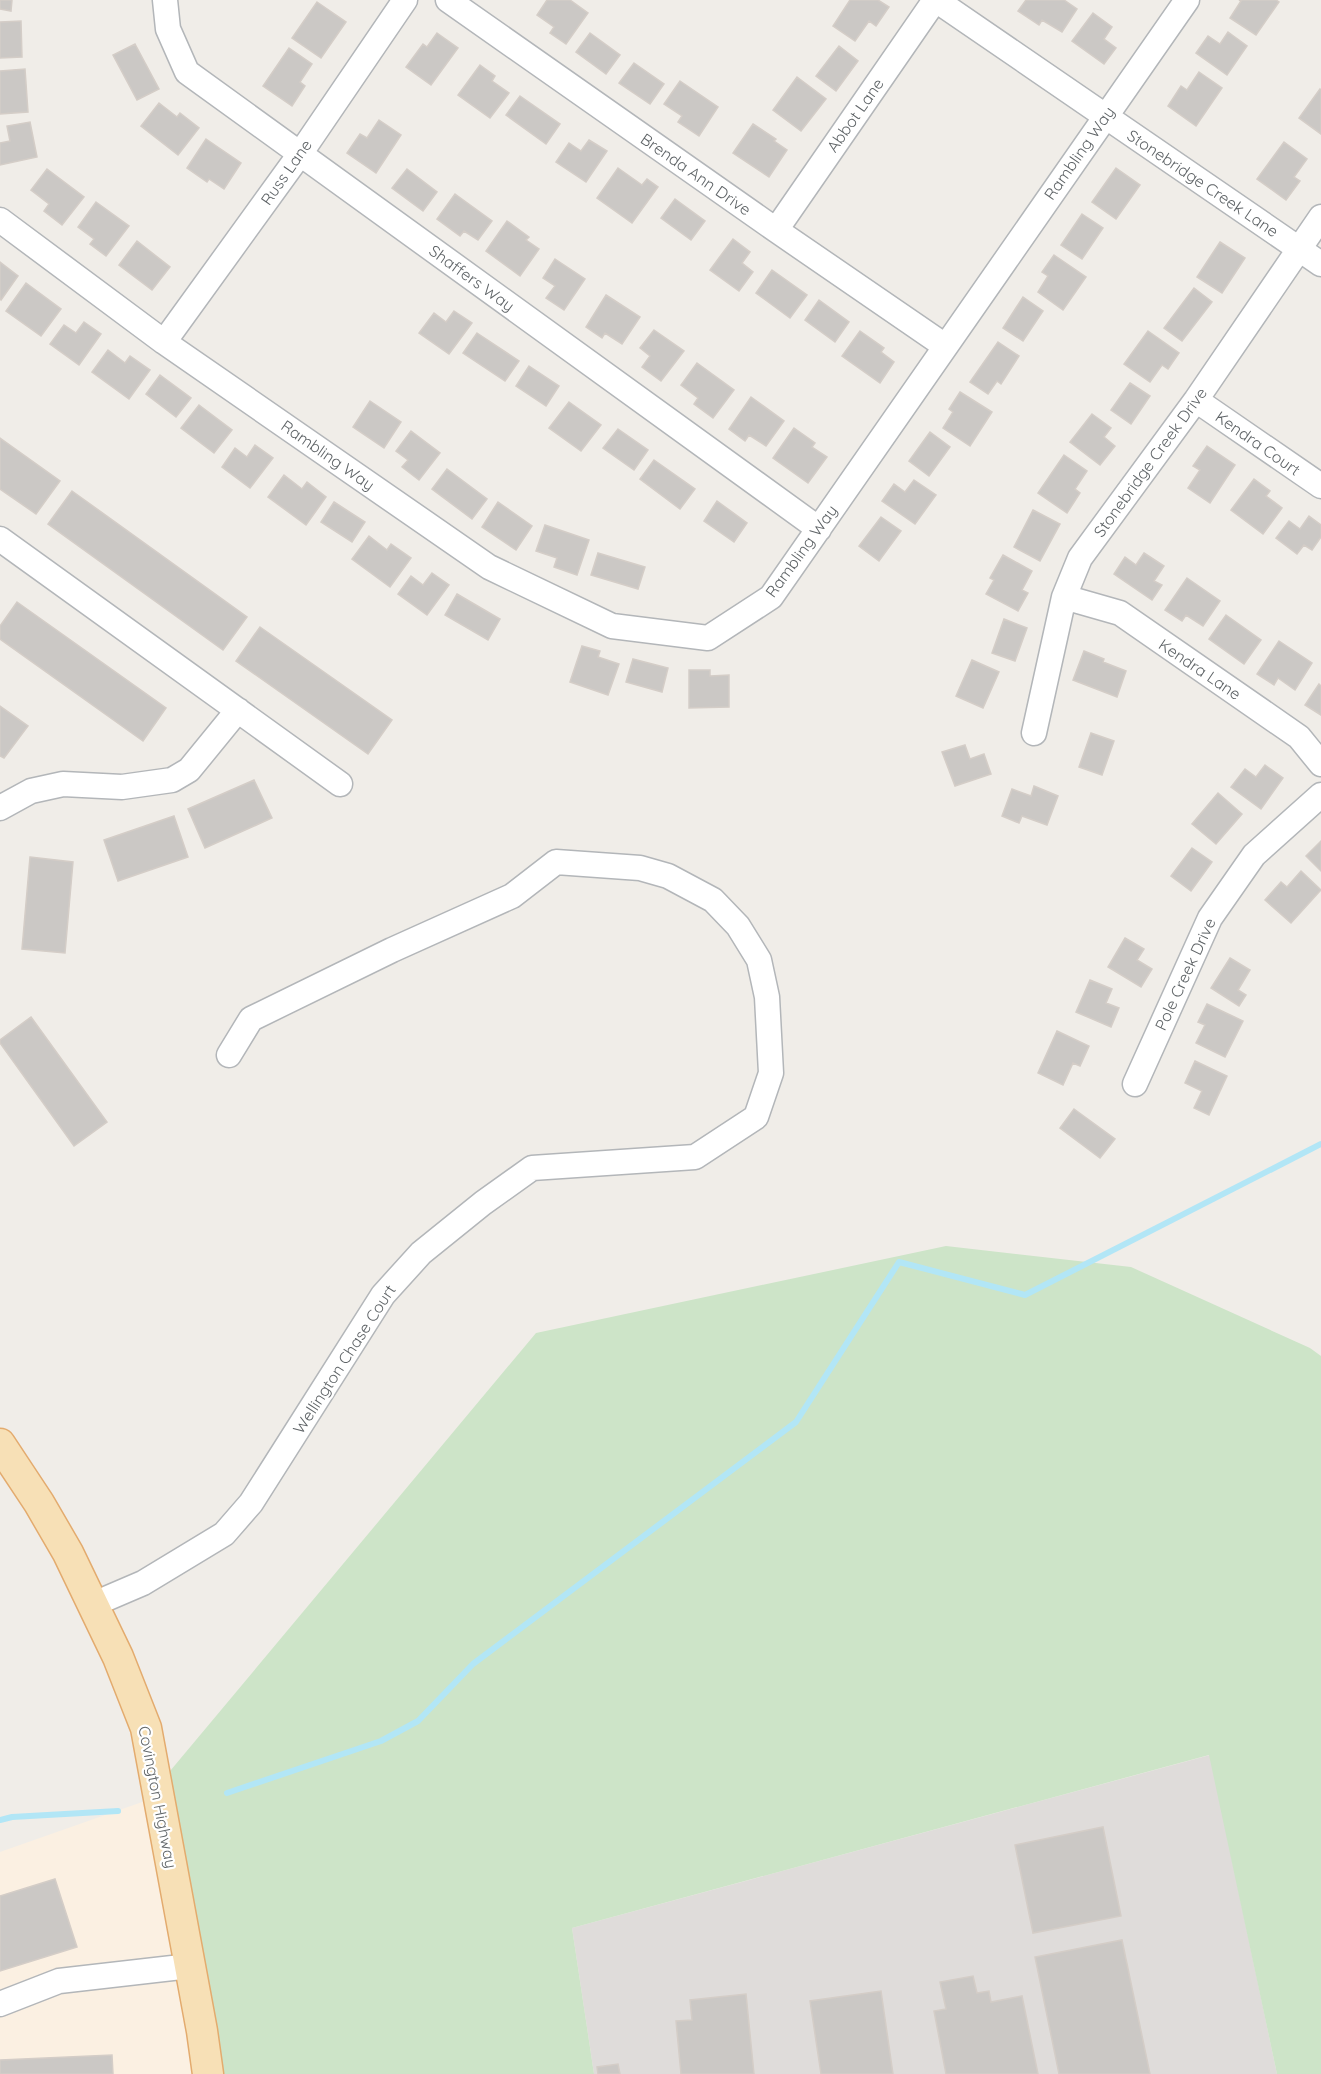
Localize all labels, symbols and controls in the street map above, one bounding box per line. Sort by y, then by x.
street label: Abbot Lane [822,74,888,156]
street label: Rambling Way [1039,102,1119,204]
street label: Stonebridge Creek Lane [1124,125,1282,241]
street label: Brenda Ann Drive [637,129,755,219]
street label: Russ Lane [256,135,316,209]
street label: Shaffers Way [425,240,519,316]
street label: Stonebridge Creek Drive [1089,383,1211,541]
street label: Kendra Court [1212,406,1304,480]
street label: Rambling Way [277,415,379,495]
street label: Rambling Way [761,501,841,601]
street label: Kendra Lane [1155,634,1245,704]
street label: Pole Creek Drive [1150,915,1220,1033]
street label: Wellington Chase Court [288,1281,400,1437]
street label: Covington Highway [134,1724,182,1870]

